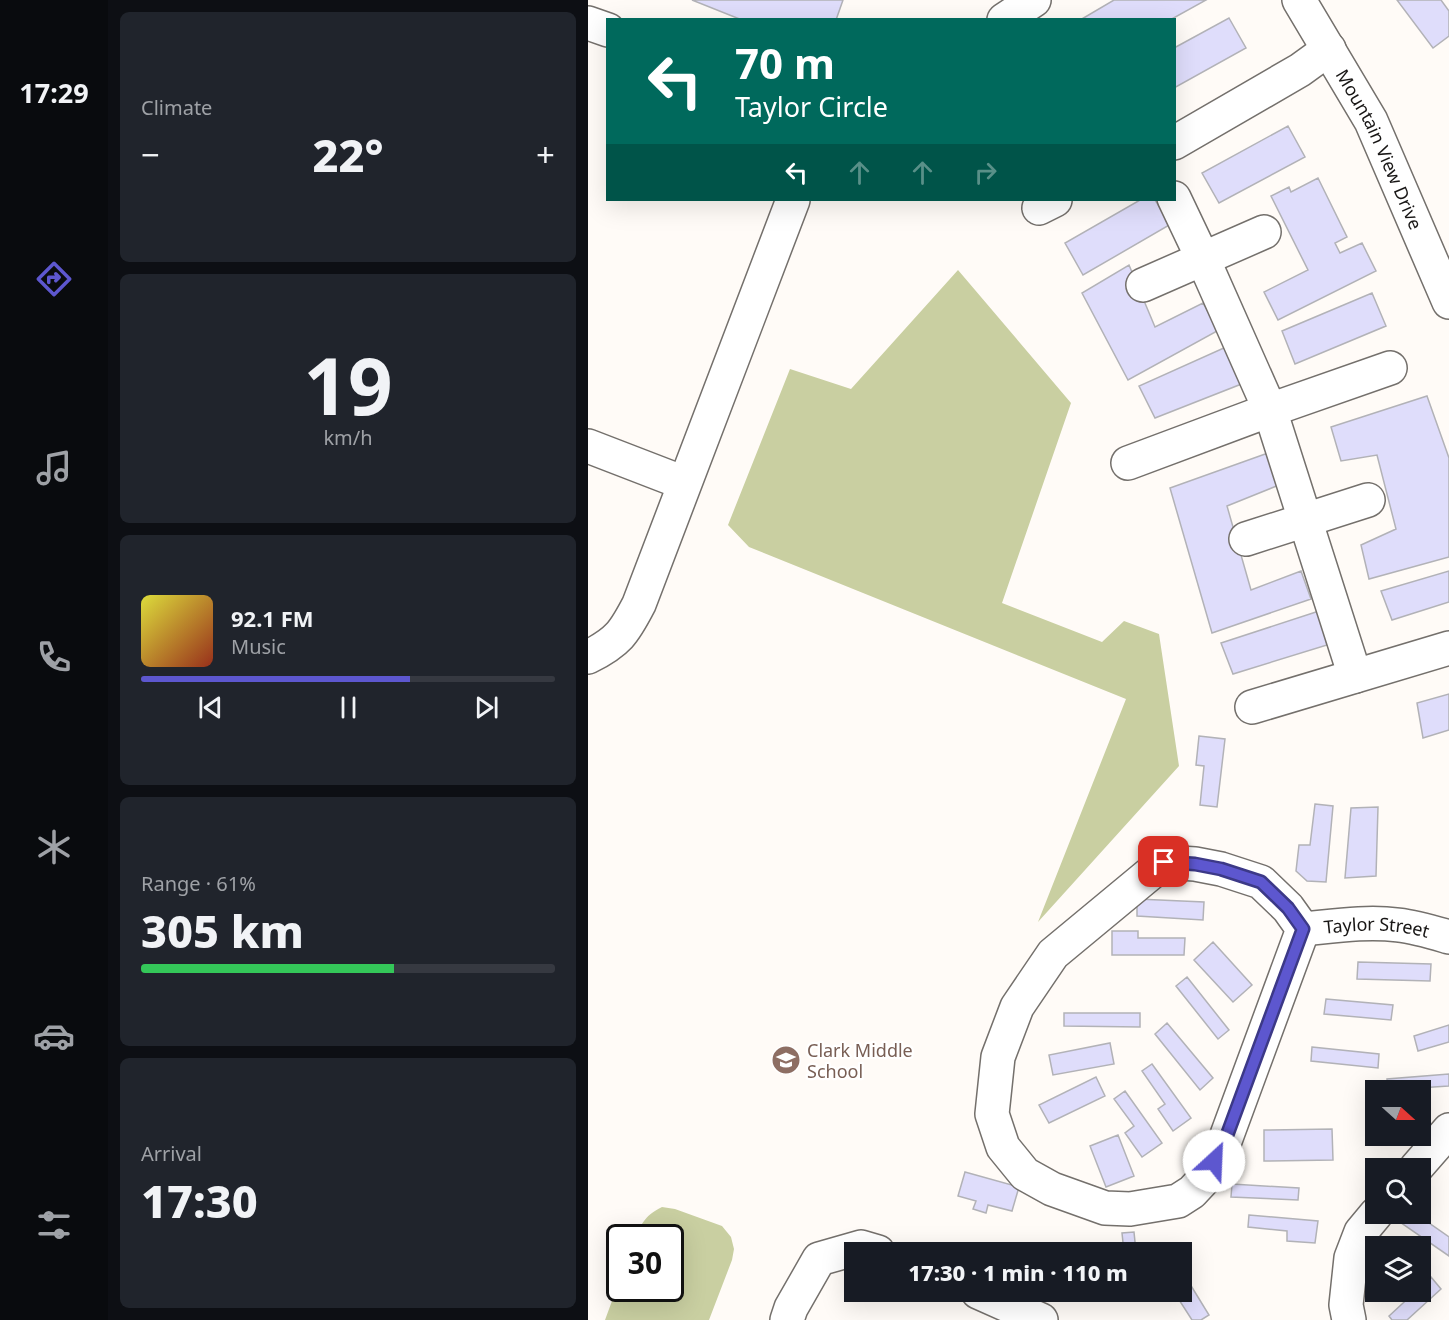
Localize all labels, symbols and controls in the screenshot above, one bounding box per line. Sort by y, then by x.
text: 70 m [735,34,835,91]
icon: left [636,42,714,120]
street label: Mountain View Drive [1331,65,1428,233]
text: 17:29 [19,74,89,111]
text: Taylor Circle [735,88,888,125]
text: Climate [141,94,212,121]
text: 22° [312,124,384,185]
text: − [141,132,160,177]
text: + [536,132,555,177]
icon: left [780,156,813,189]
icon: ahead [843,156,876,189]
icon: ahead [906,156,939,189]
icon: right [969,156,1002,189]
icon: directions [33,258,75,300]
text: 19 [303,332,393,438]
text: km/h [323,424,373,451]
icon: music [33,447,75,489]
text: 92.1 FM [231,603,313,633]
text: Music [231,633,286,660]
icon: phone [33,636,75,678]
icon: previous [194,691,227,724]
icon: pause [332,691,365,724]
icon: next [470,691,503,724]
icon: climate [33,826,75,868]
pin [1138,836,1189,887]
icon: arrive [1147,845,1180,878]
text: Range · 61% [141,870,256,897]
text: 305 km [141,900,304,961]
street label: Taylor Street [1323,911,1432,943]
icon: car [33,1015,75,1057]
place label: Clark Middle School [807,1038,913,1083]
school or university icon: Clark Middle School [770,1044,802,1076]
north arrow [1365,1080,1431,1146]
map controls [1365,1080,1431,1302]
position arrow [1182,1129,1246,1193]
text: Arrival [141,1140,202,1167]
button: search [1365,1158,1431,1224]
text: 17:30 [141,1170,258,1231]
icon: filters [33,1204,75,1246]
speed limit sign: 30 [606,1224,684,1302]
button: layers [1365,1236,1431,1302]
text: 17:30 · 1 min · 110 m [908,1257,1128,1287]

